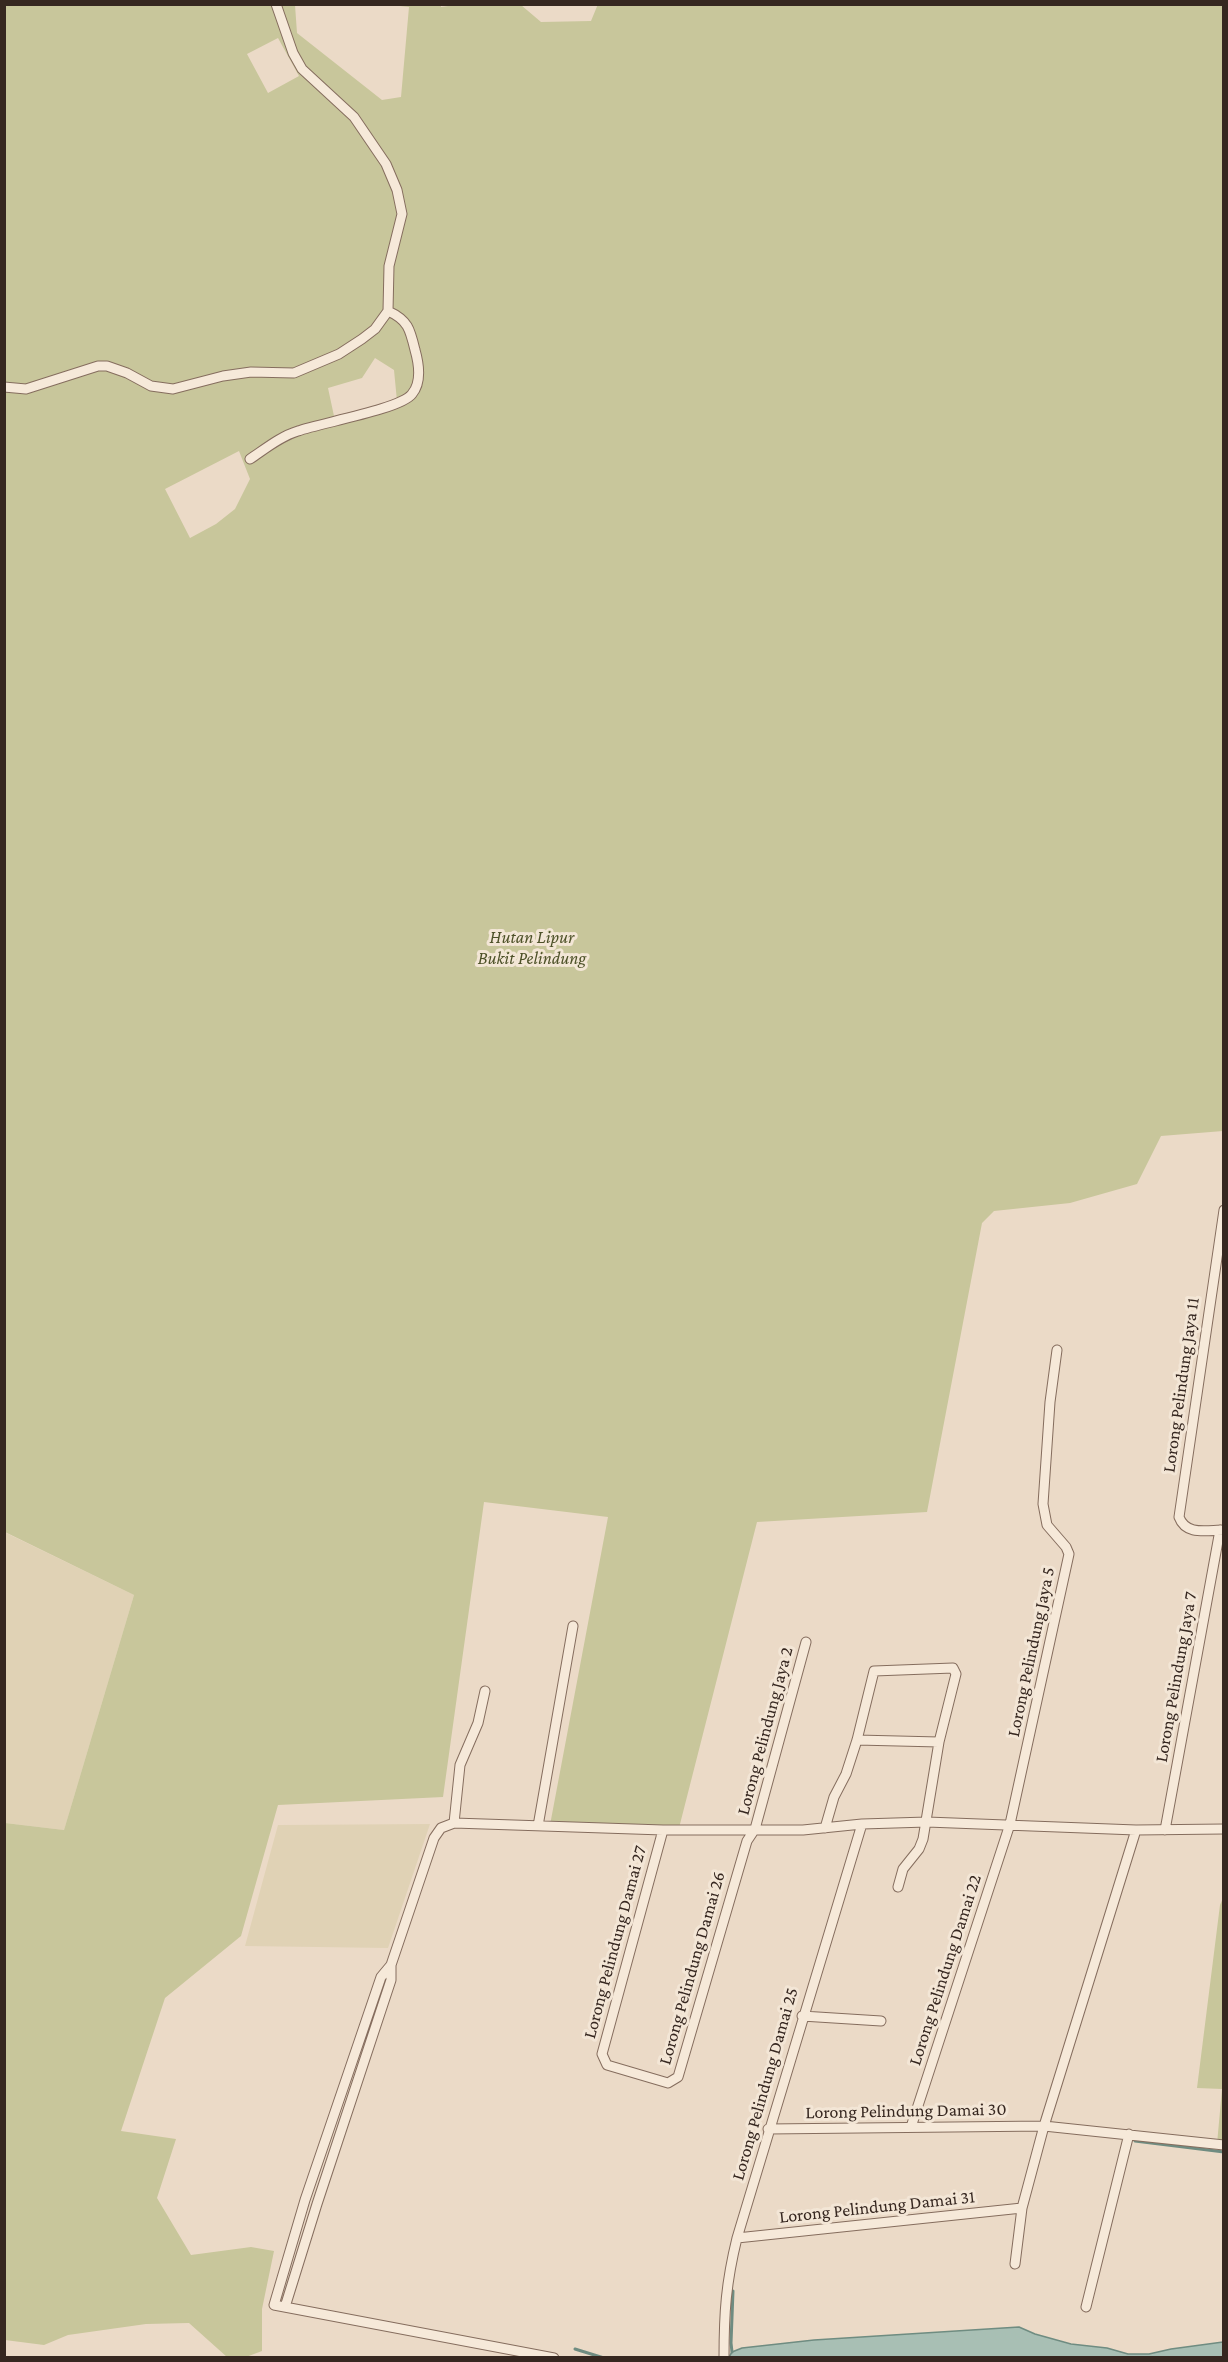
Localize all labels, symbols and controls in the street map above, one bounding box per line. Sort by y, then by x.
park label: Hutan Lipur Bukit Pelindung [478,926,586,968]
street label: Lorong Pelindung Jaya 11 [1158,1296,1204,1474]
street label: Lorong Pelindung Jaya 5 [1002,1565,1060,1739]
street label: Lorong Pelindung Jaya 7 [1150,1590,1202,1764]
street label: Lorong Pelindung Jaya 2 [732,1645,798,1817]
street label: Lorong Pelindung Damai 27 [579,1843,651,2041]
street label: Lorong Pelindung Damai 26 [654,1869,730,2067]
street label: Lorong Pelindung Damai 22 [904,1872,986,2068]
street label: Lorong Pelindung Damai 25 [727,1985,803,2183]
street label: Lorong Pelindung Damai 30 [805,2098,1007,2124]
street label: Lorong Pelindung Damai 31 [778,2186,976,2228]

